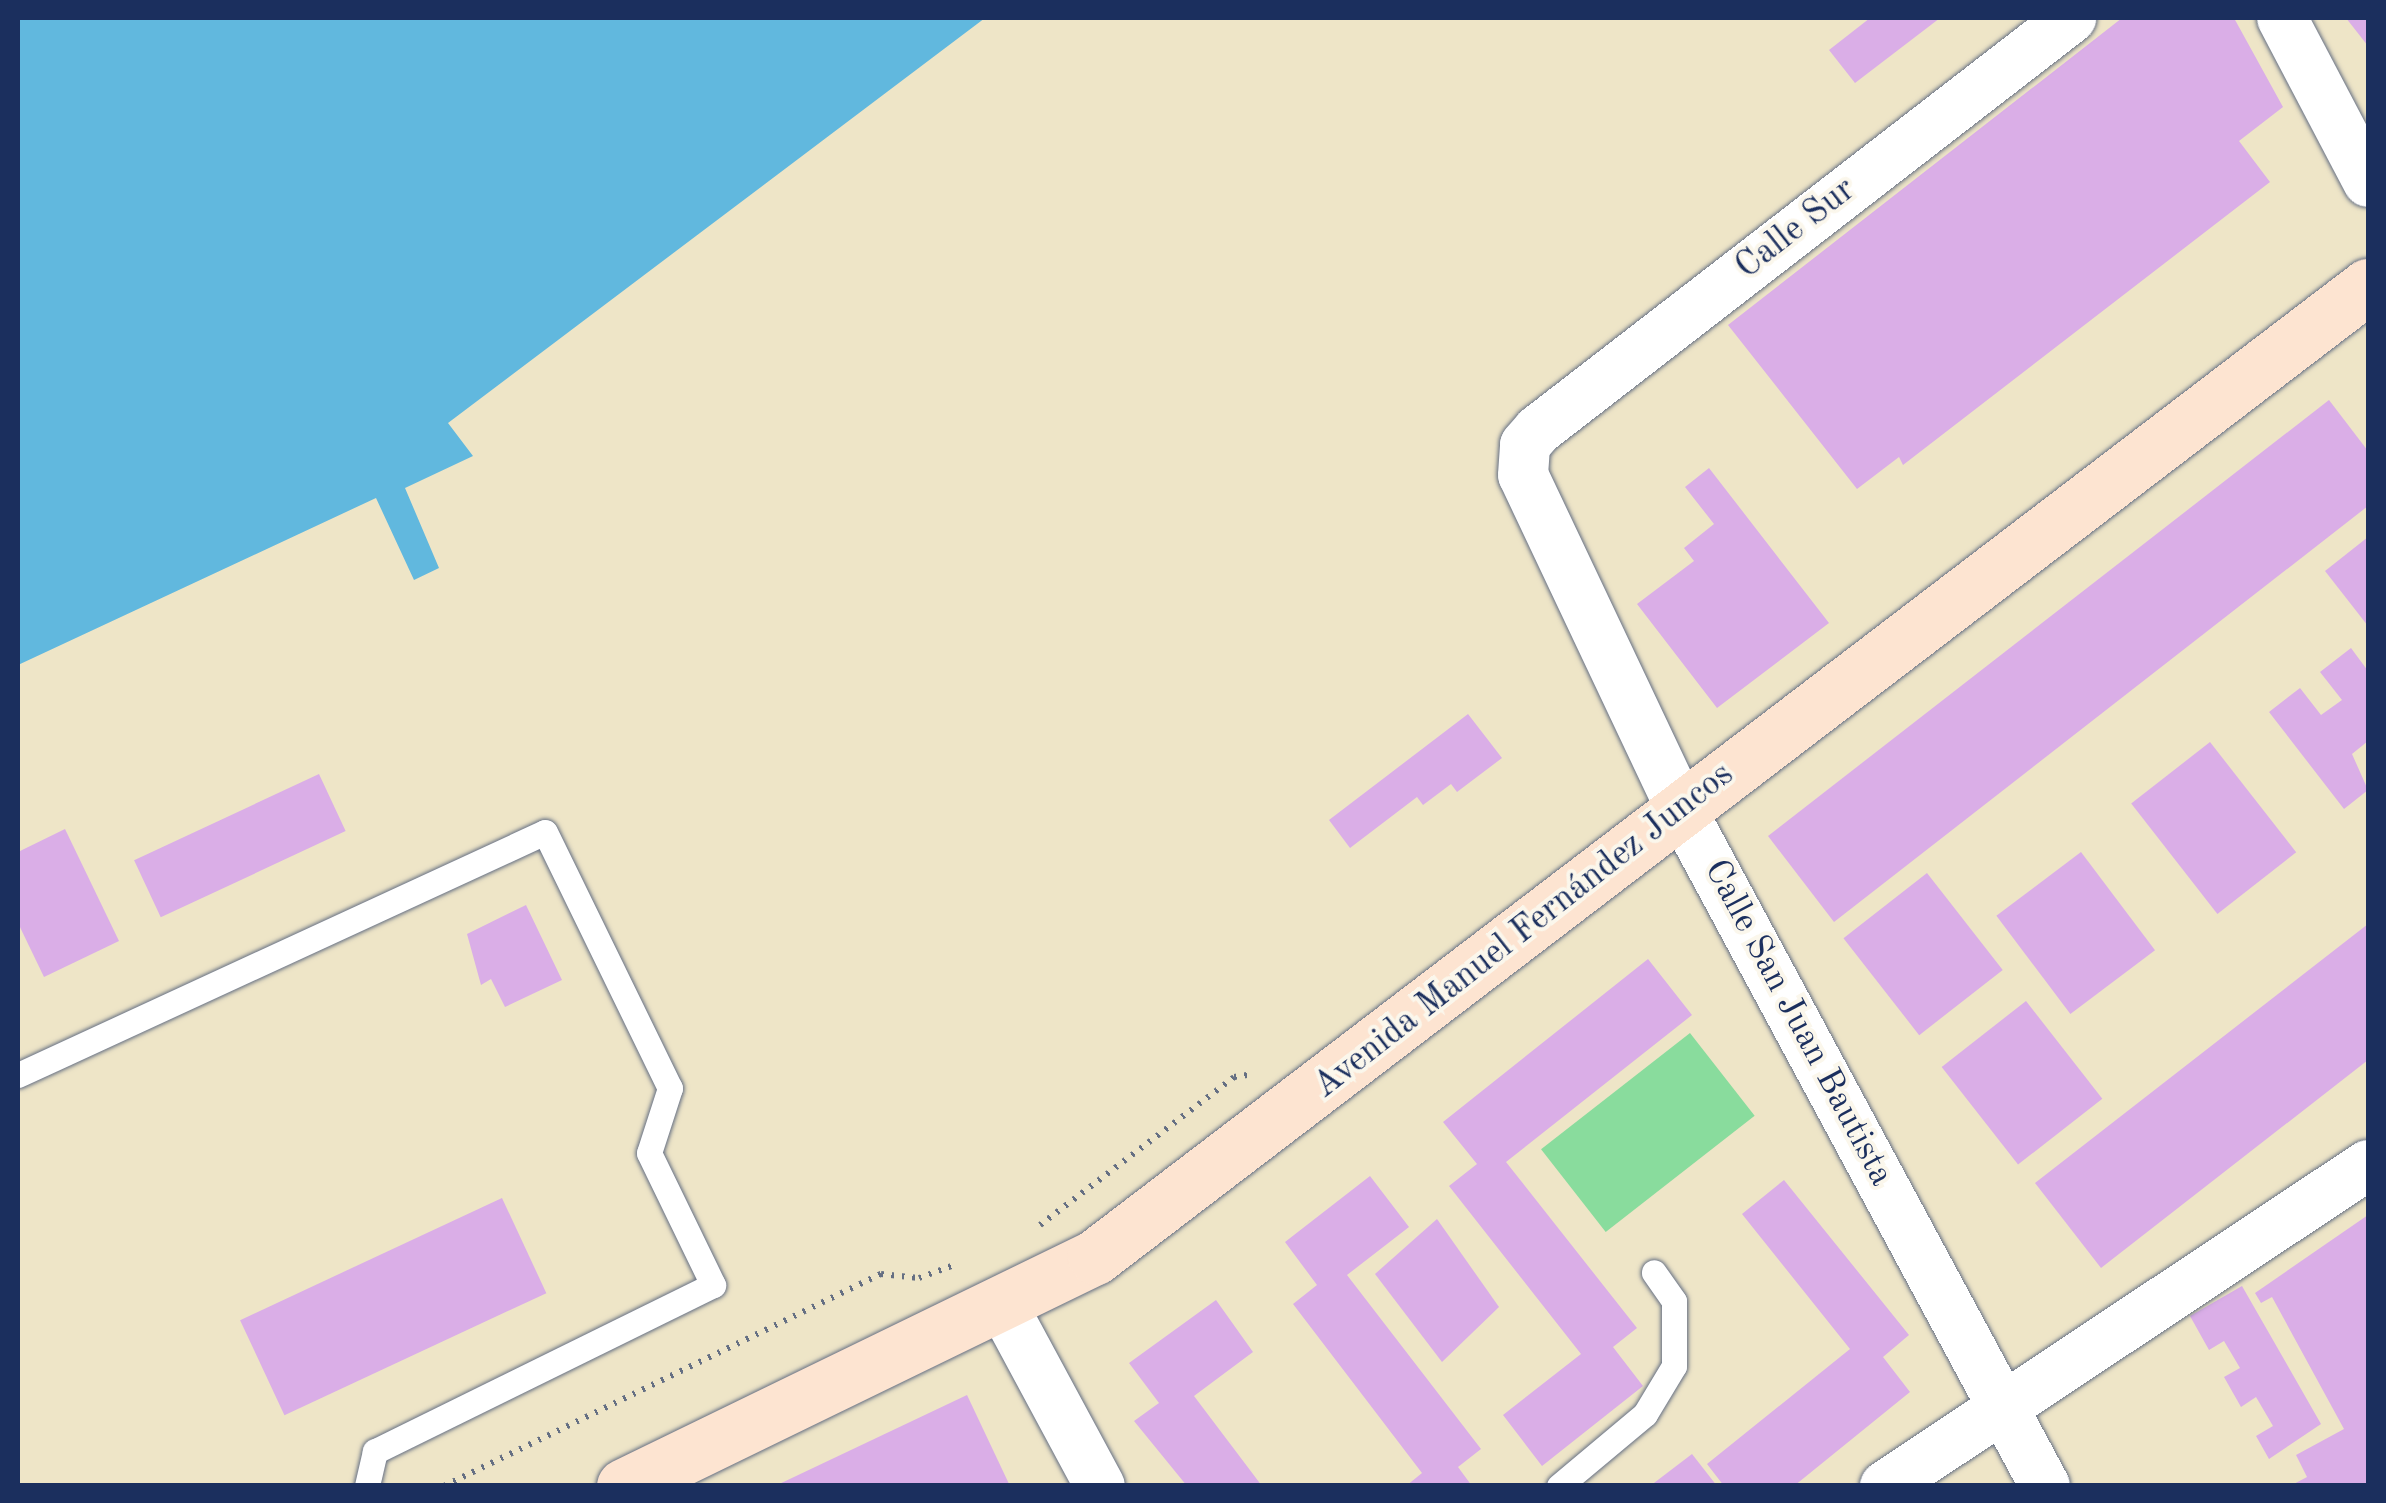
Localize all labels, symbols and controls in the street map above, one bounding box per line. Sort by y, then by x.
street label: Calle Sur [1728,169,1864,289]
street label: Avenida Manuel Fernández Juncos [1306,754,1742,1108]
street label: Calle San Juan Bautista [1694,853,1902,1193]

